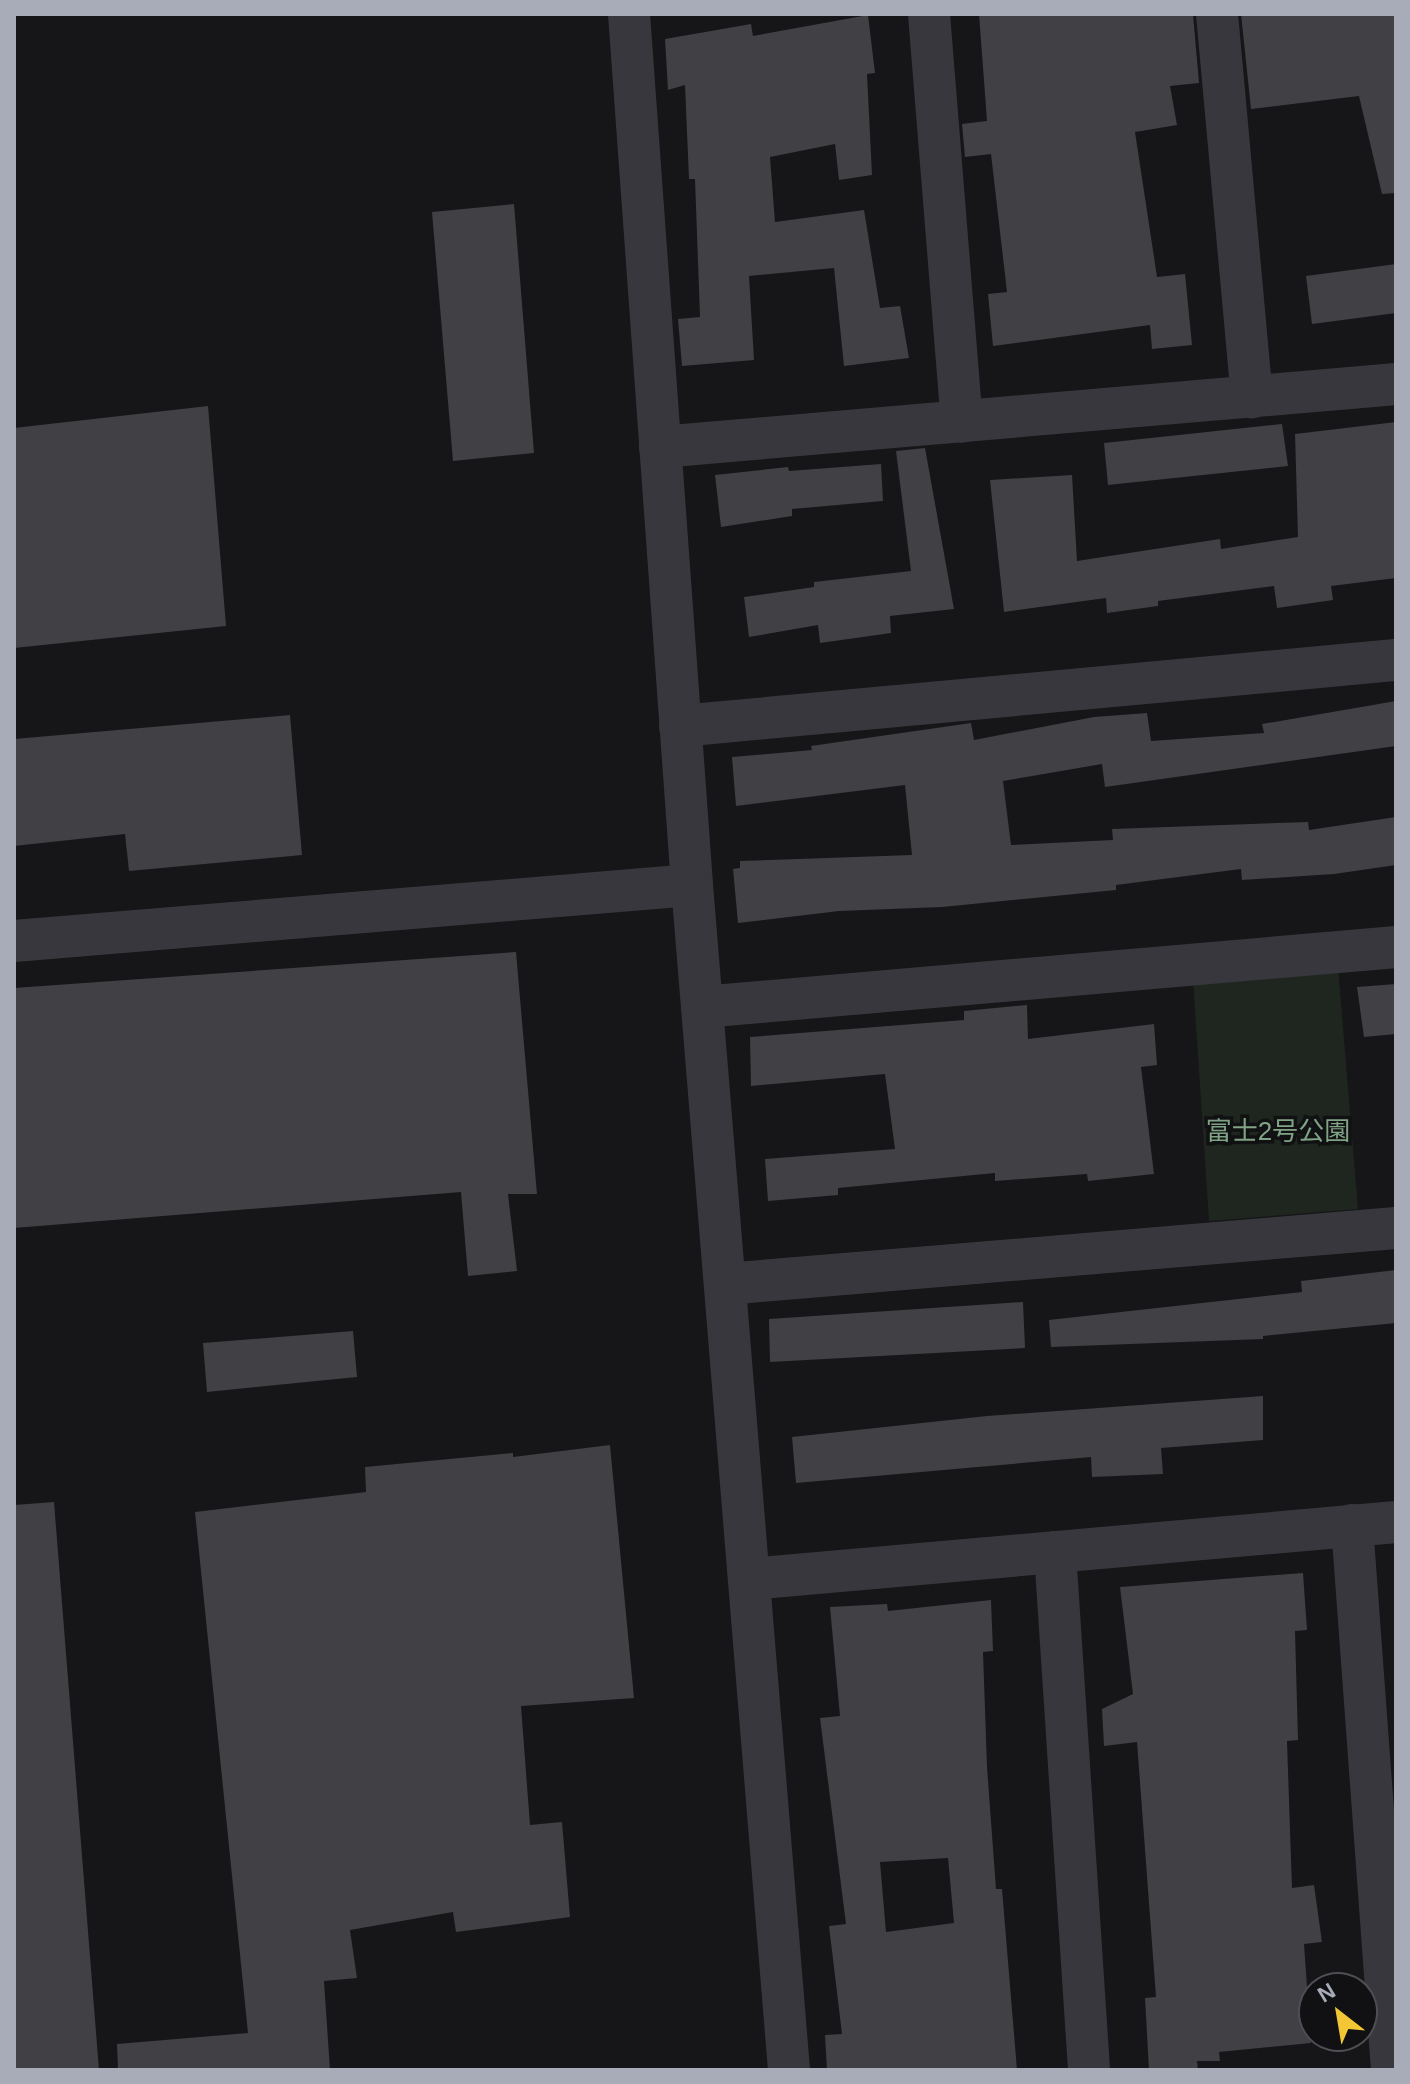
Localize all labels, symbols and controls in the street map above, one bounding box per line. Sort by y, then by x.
park label: 富士2号公園 [1206,1116,1350,1148]
north arrow [1298,1972,1378,2052]
text: N [1313,1978,1340,2008]

